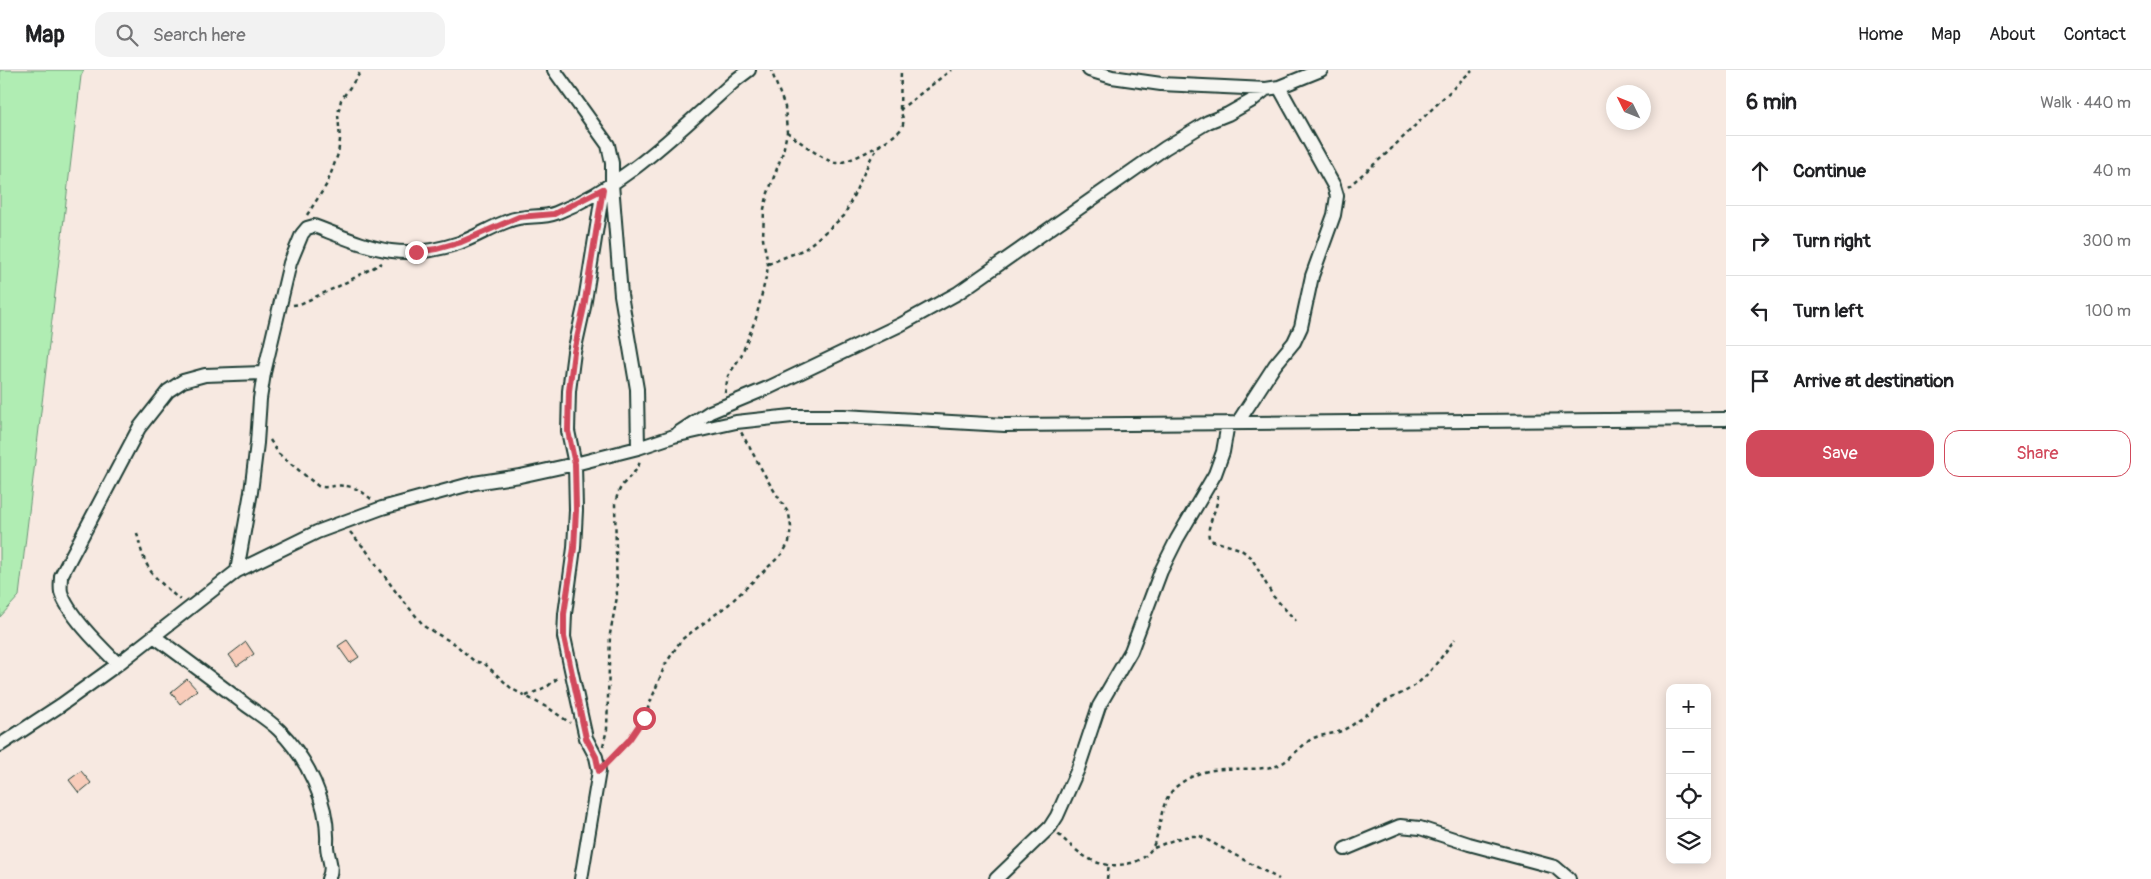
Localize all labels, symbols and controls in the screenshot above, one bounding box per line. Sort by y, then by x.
search box [95,12,445,57]
text: Map [25,20,65,49]
icon: search [113,21,141,49]
text: Search here [153,23,246,47]
text: Home [1858,23,1903,46]
text: Map [1931,23,1961,46]
text: About [1989,23,2035,46]
text: Contact [2063,23,2126,46]
north arrow [1606,85,1651,130]
text: 6 min [1746,89,1797,116]
text: Walk · 440 m [2040,93,2131,113]
icon: ahead [1746,157,1774,185]
text: Continue [1793,159,1866,183]
text: 40 m [2093,161,2131,181]
icon: right [1746,227,1774,255]
text: Turn right [1793,229,1871,253]
text: 300 m [2083,231,2131,251]
route end [405,241,428,264]
icon: left [1746,297,1774,325]
text: Turn left [1793,299,1863,323]
text: 100 m [2085,301,2131,321]
icon: arrive [1746,367,1774,395]
text: Arrive at destination [1793,369,1954,393]
button: Save [1746,430,1934,477]
button: Share [1944,430,2131,477]
map controls [1666,684,1711,864]
button: + [1666,684,1711,729]
route start [633,707,656,730]
button: − [1666,729,1711,774]
button: locate [1666,774,1711,819]
button: layers [1666,819,1711,864]

